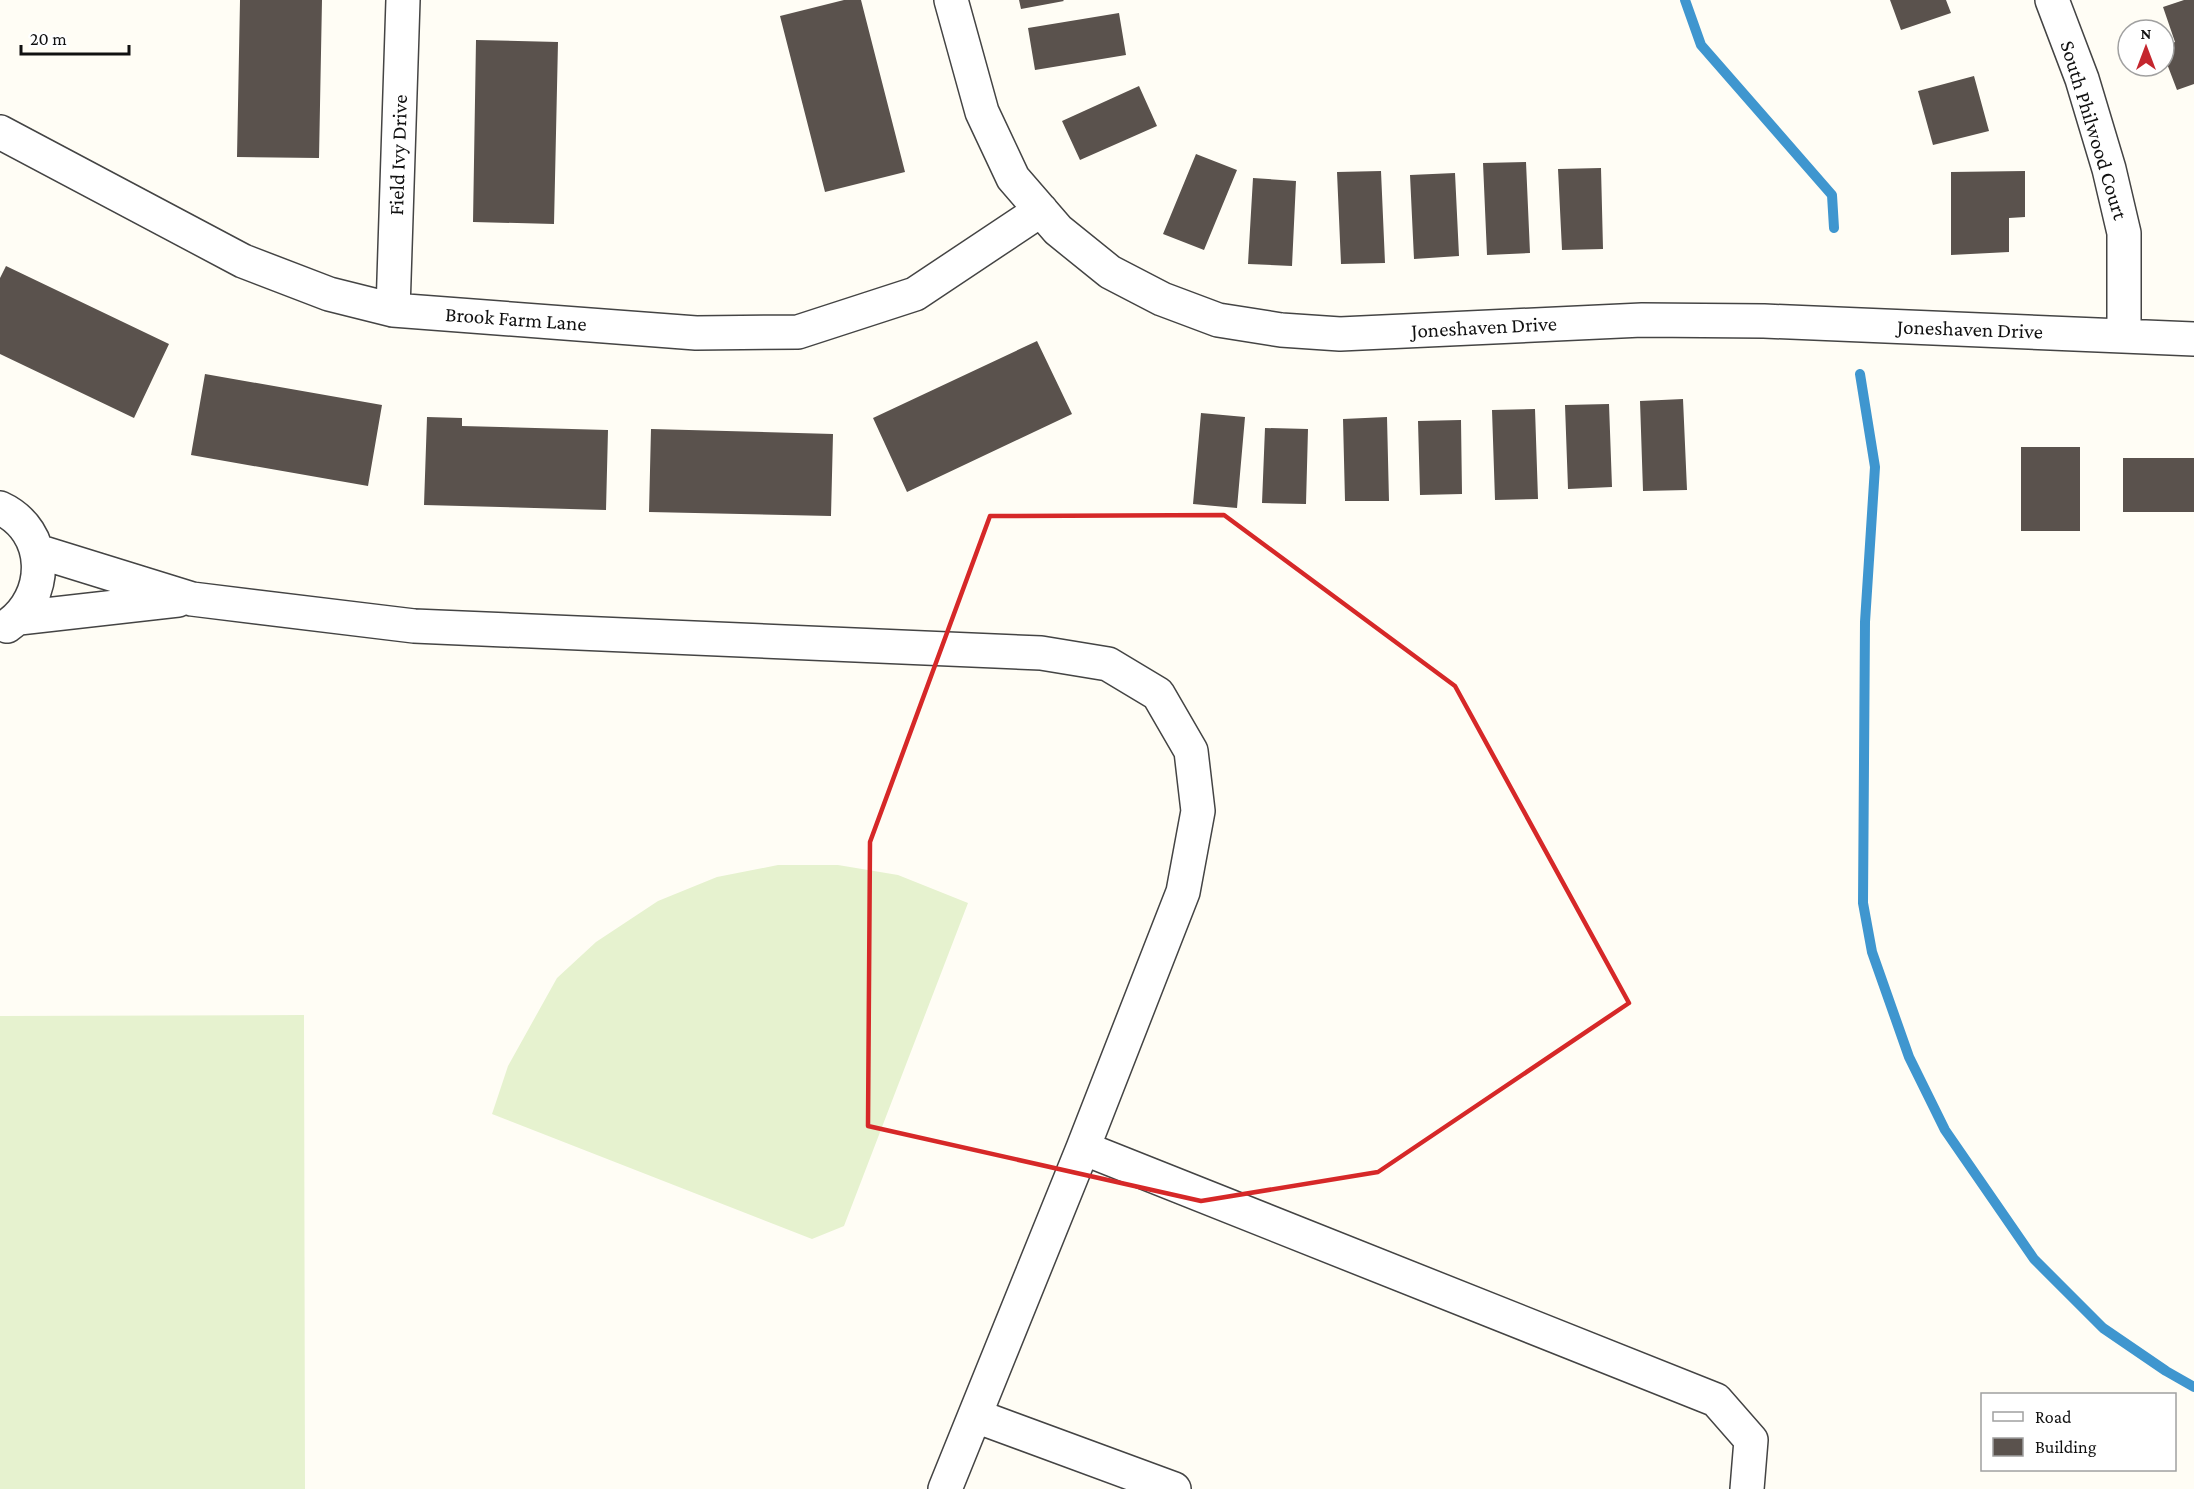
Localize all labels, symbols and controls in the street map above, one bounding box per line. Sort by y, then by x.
scale bar [21,18,129,56]
north arrow [2116,18,2176,78]
text: N [2141,25,2152,42]
text: 20 m [30,29,67,49]
street label: South Philwood Court [2055,38,2133,223]
street label: Field Ivy Drive [384,94,412,216]
street label: Brook Farm Lane [444,302,588,336]
street label: Joneshaven Drive [1409,311,1557,343]
street label: Joneshaven Drive [1895,314,2043,344]
legend [1981,1393,2176,1471]
text: Road [2035,1407,2072,1427]
text: Building [2035,1437,2097,1457]

